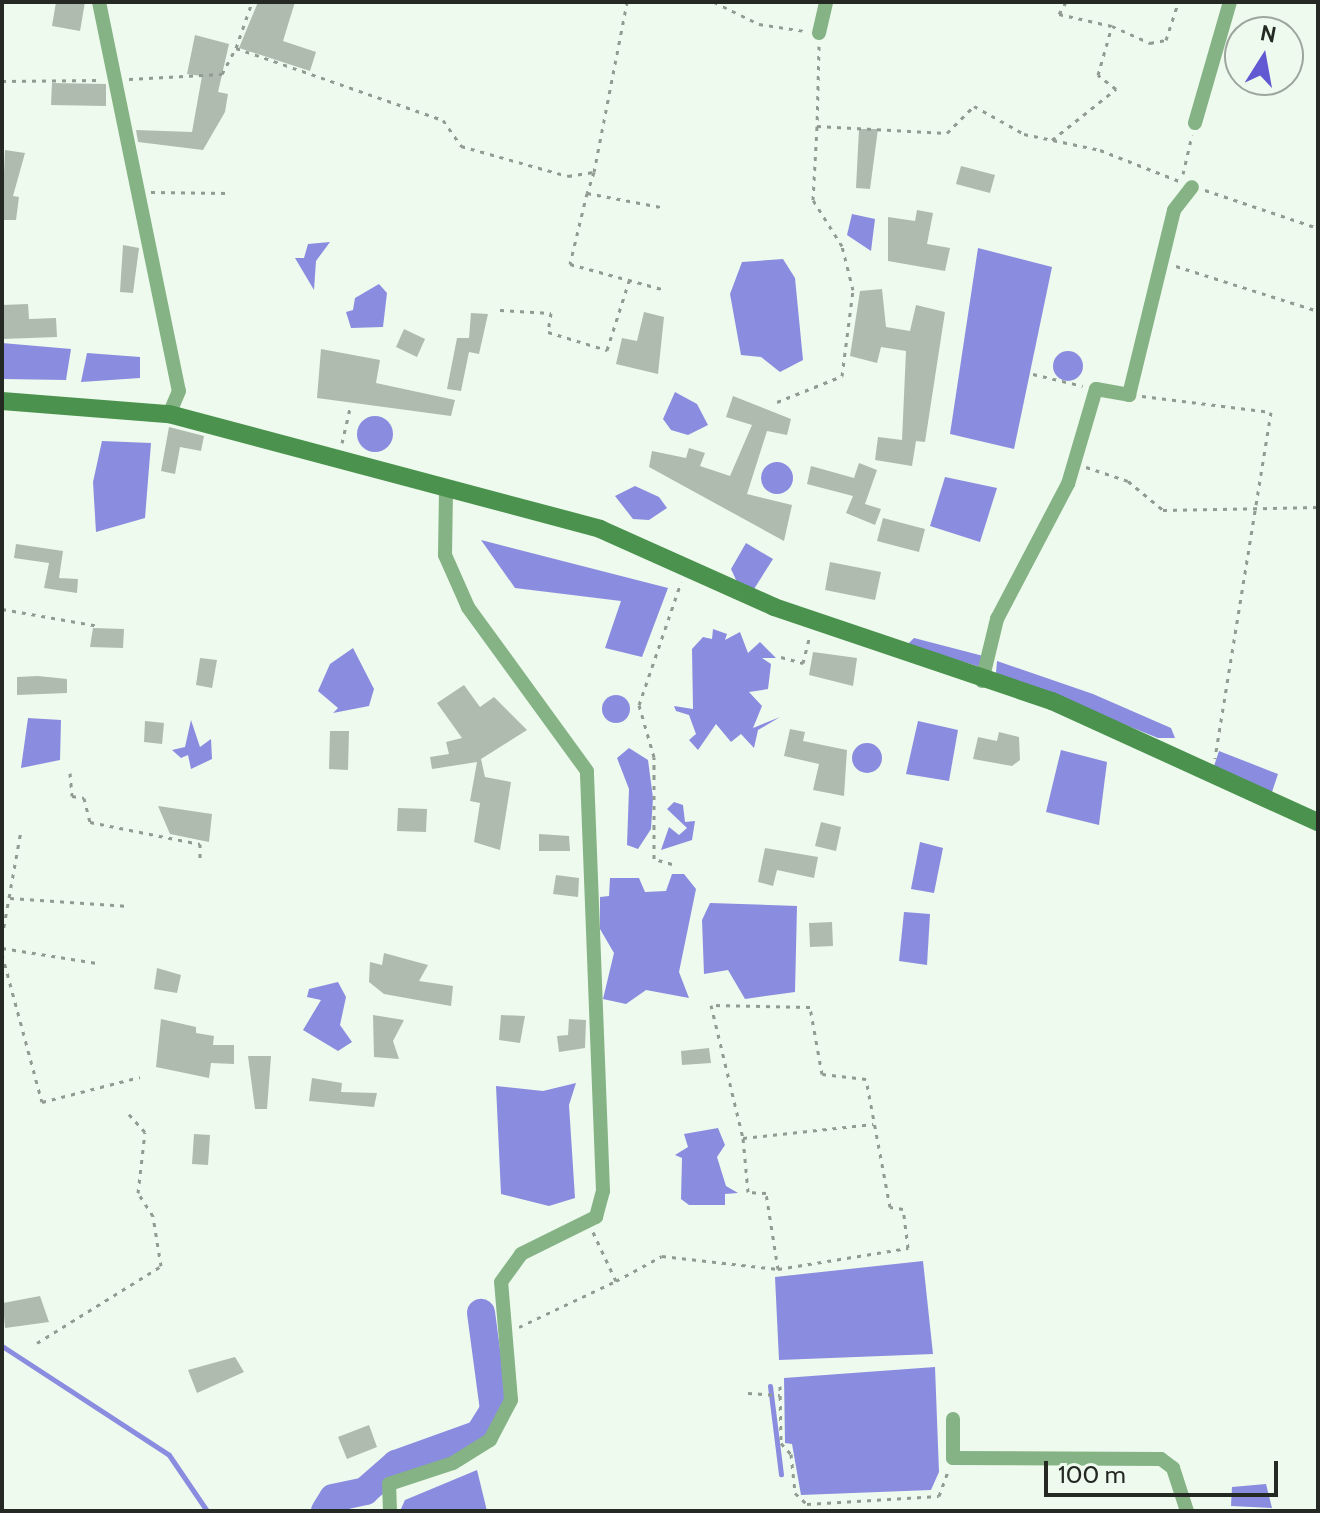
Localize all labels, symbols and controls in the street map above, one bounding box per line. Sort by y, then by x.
north arrow [1224,16,1304,96]
text: N [1258,19,1279,49]
scale bar [1048,1445,1282,1495]
text: 100 m [1058,1460,1126,1489]

